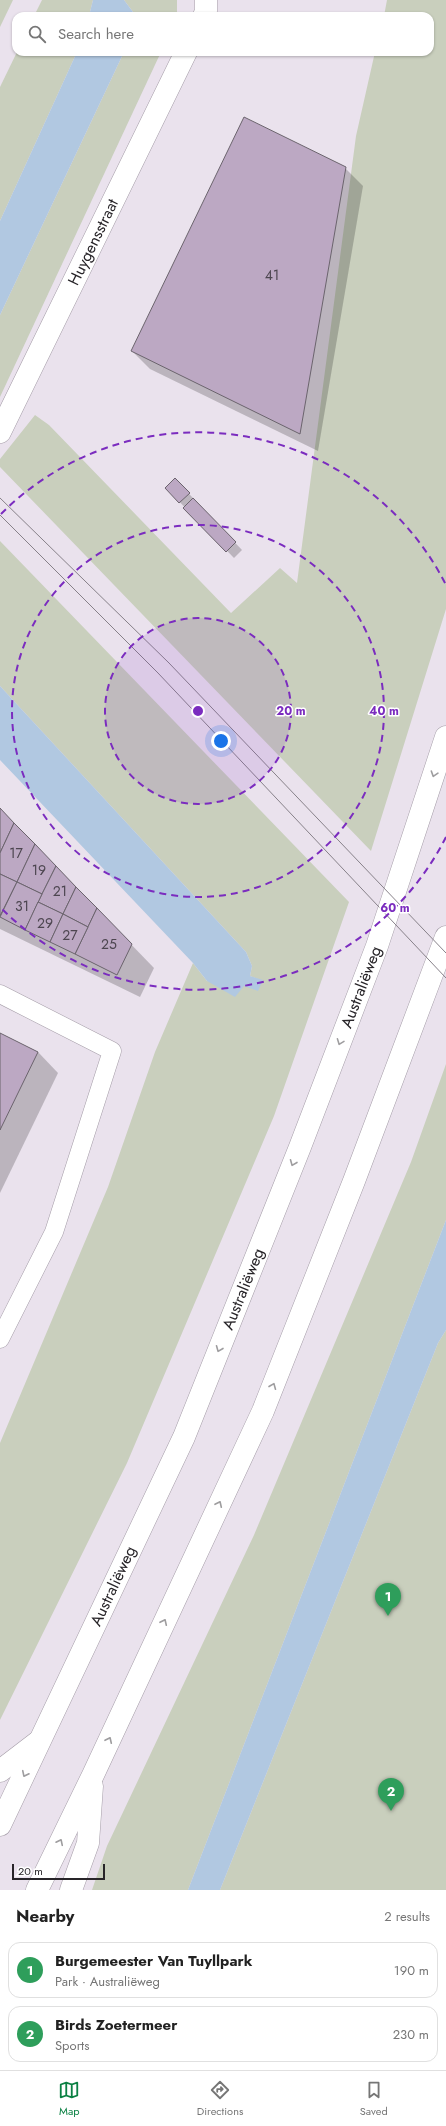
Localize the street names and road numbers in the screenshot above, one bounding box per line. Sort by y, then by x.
street label: Huygensstraat [62,195,124,289]
street label: Australiëweg [335,943,387,1031]
street label: Australiëweg [216,1245,270,1333]
street label: Australiëweg [84,1542,142,1630]

